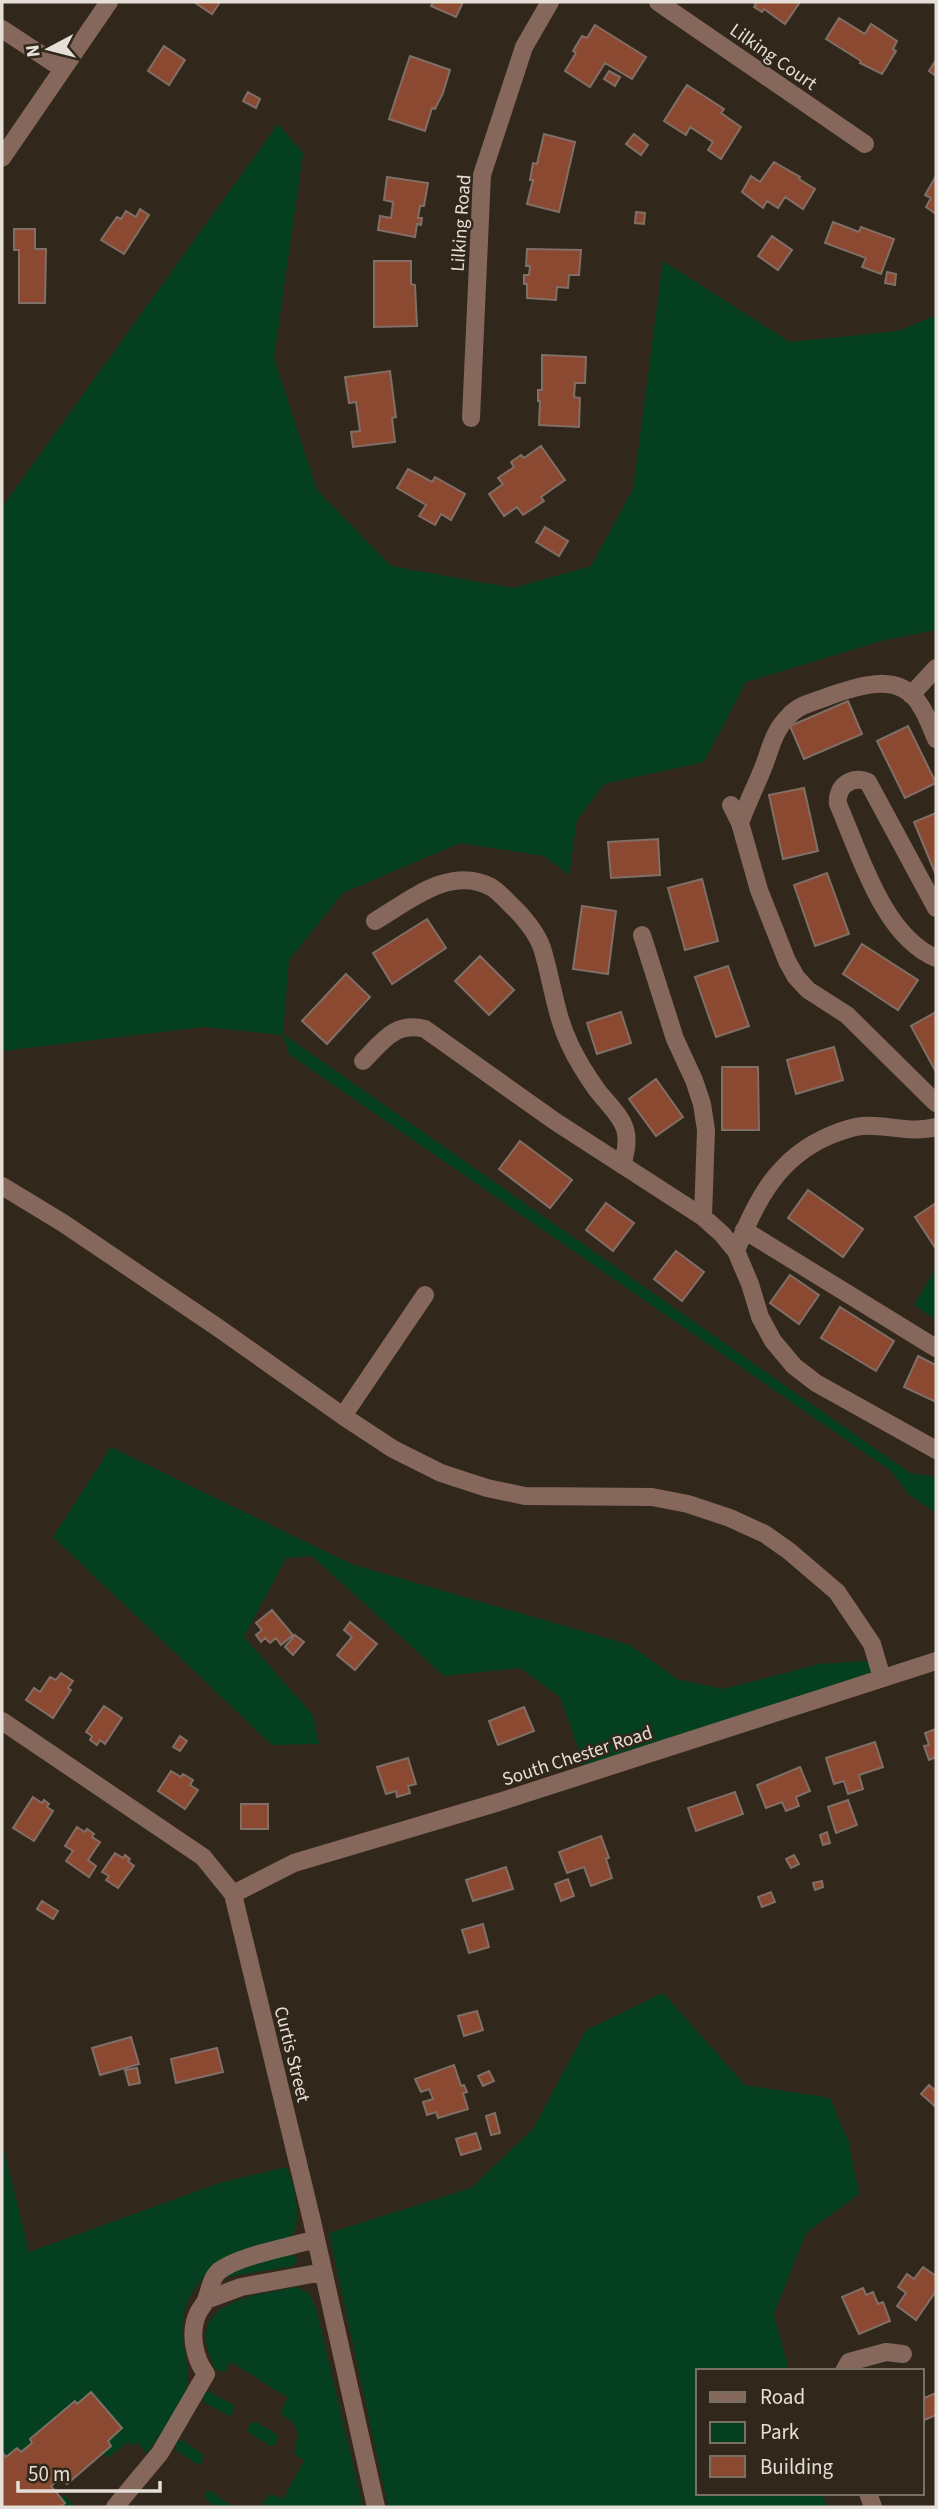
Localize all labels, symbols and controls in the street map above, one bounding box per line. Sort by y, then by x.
north arrow [14,14,84,84]
street label: Lilking Court [724,17,823,98]
text: N [19,43,48,59]
street label: Lilking Road [445,174,478,273]
street label: South Chester Road [499,1719,656,1793]
street label: Curtis Street [267,2004,317,2106]
legend [696,2369,924,2495]
text: Road [760,2382,805,2412]
text: Park [760,2417,800,2447]
scale bar [18,2450,159,2494]
text: Building [760,2452,834,2482]
text: 50 m [28,2459,70,2489]

